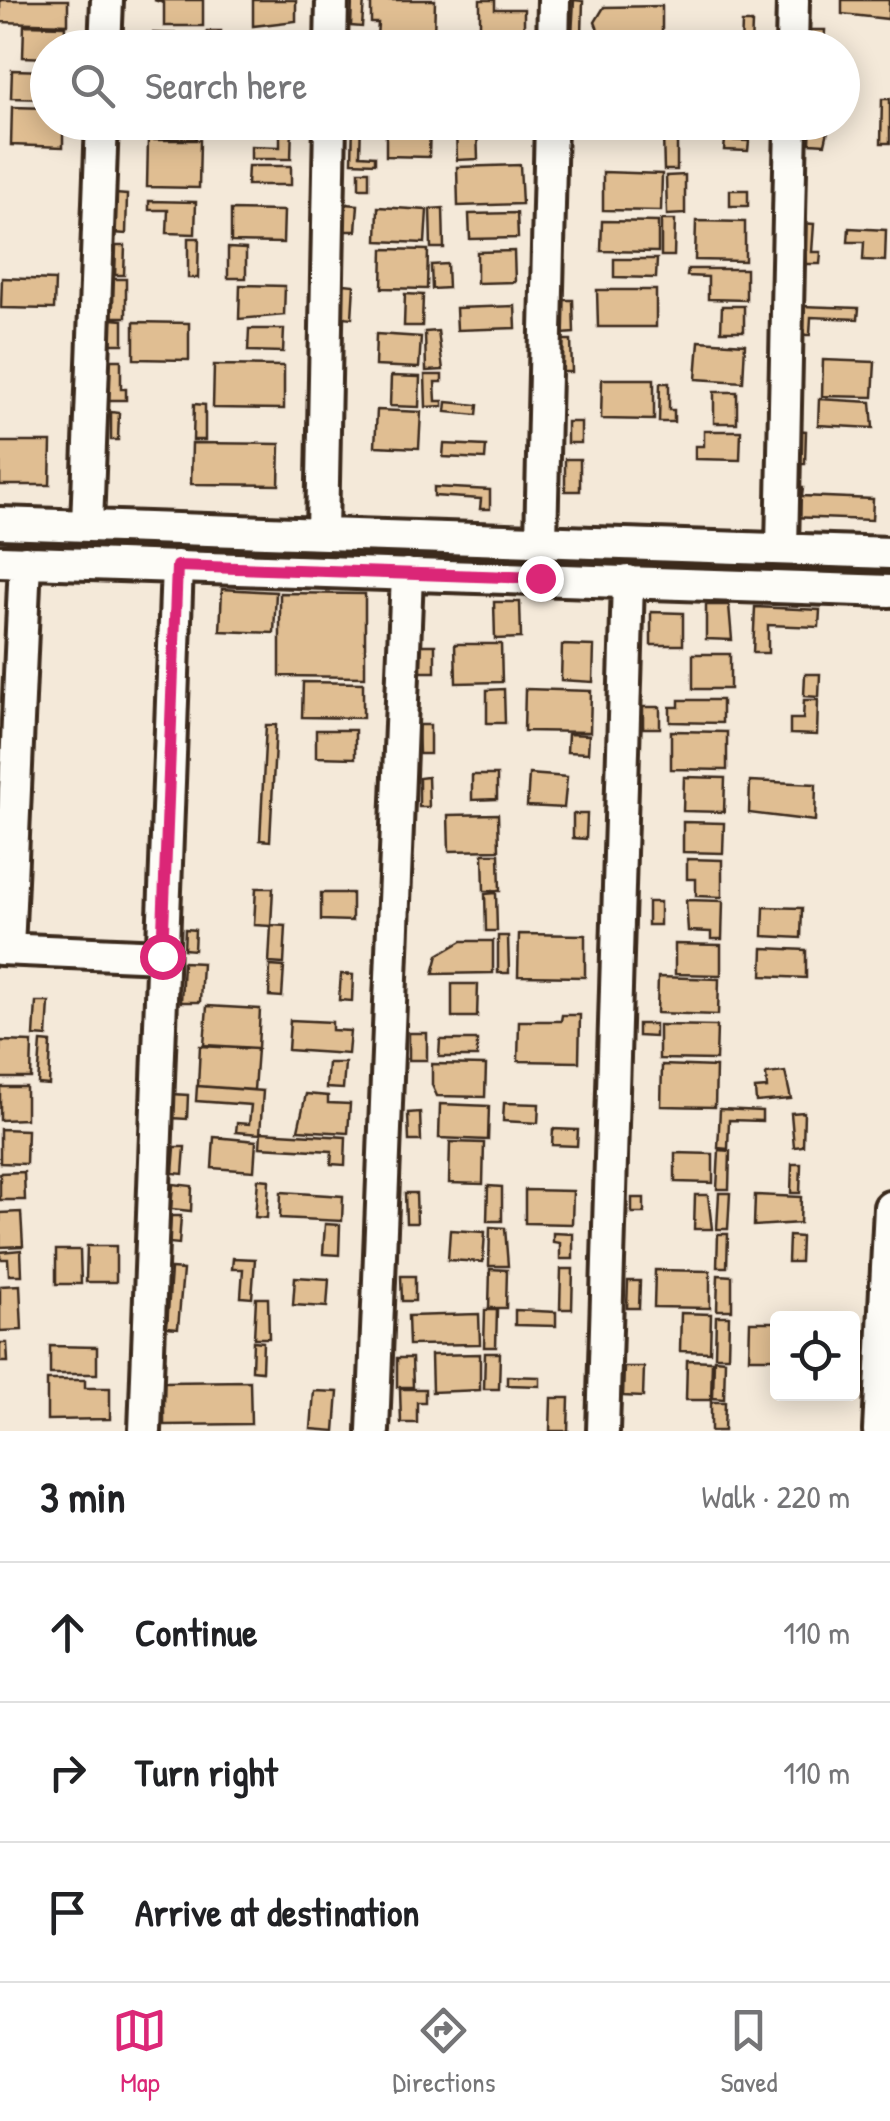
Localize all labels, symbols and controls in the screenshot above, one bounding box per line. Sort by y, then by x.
search box [30,30,860,140]
icon: search [65,58,120,113]
text: Search here [145,59,307,111]
route end [518,556,564,602]
route start [140,934,186,980]
map controls [770,1311,860,1401]
button: locate [770,1311,860,1401]
text: 3 min [40,1468,125,1525]
text: Walk · 220 m [701,1475,850,1518]
icon: ahead [40,1605,95,1660]
text: Continue [135,1606,257,1658]
text: 110 m [783,1611,850,1654]
icon: right [40,1745,95,1800]
text: Turn right [135,1746,278,1798]
text: 110 m [783,1751,850,1794]
icon: arrive [40,1885,95,1940]
text: Arrive at destination [135,1886,419,1938]
tab: Map [112,2003,167,2101]
tab: Directions [392,2003,495,2101]
tab: Saved [720,2003,778,2101]

